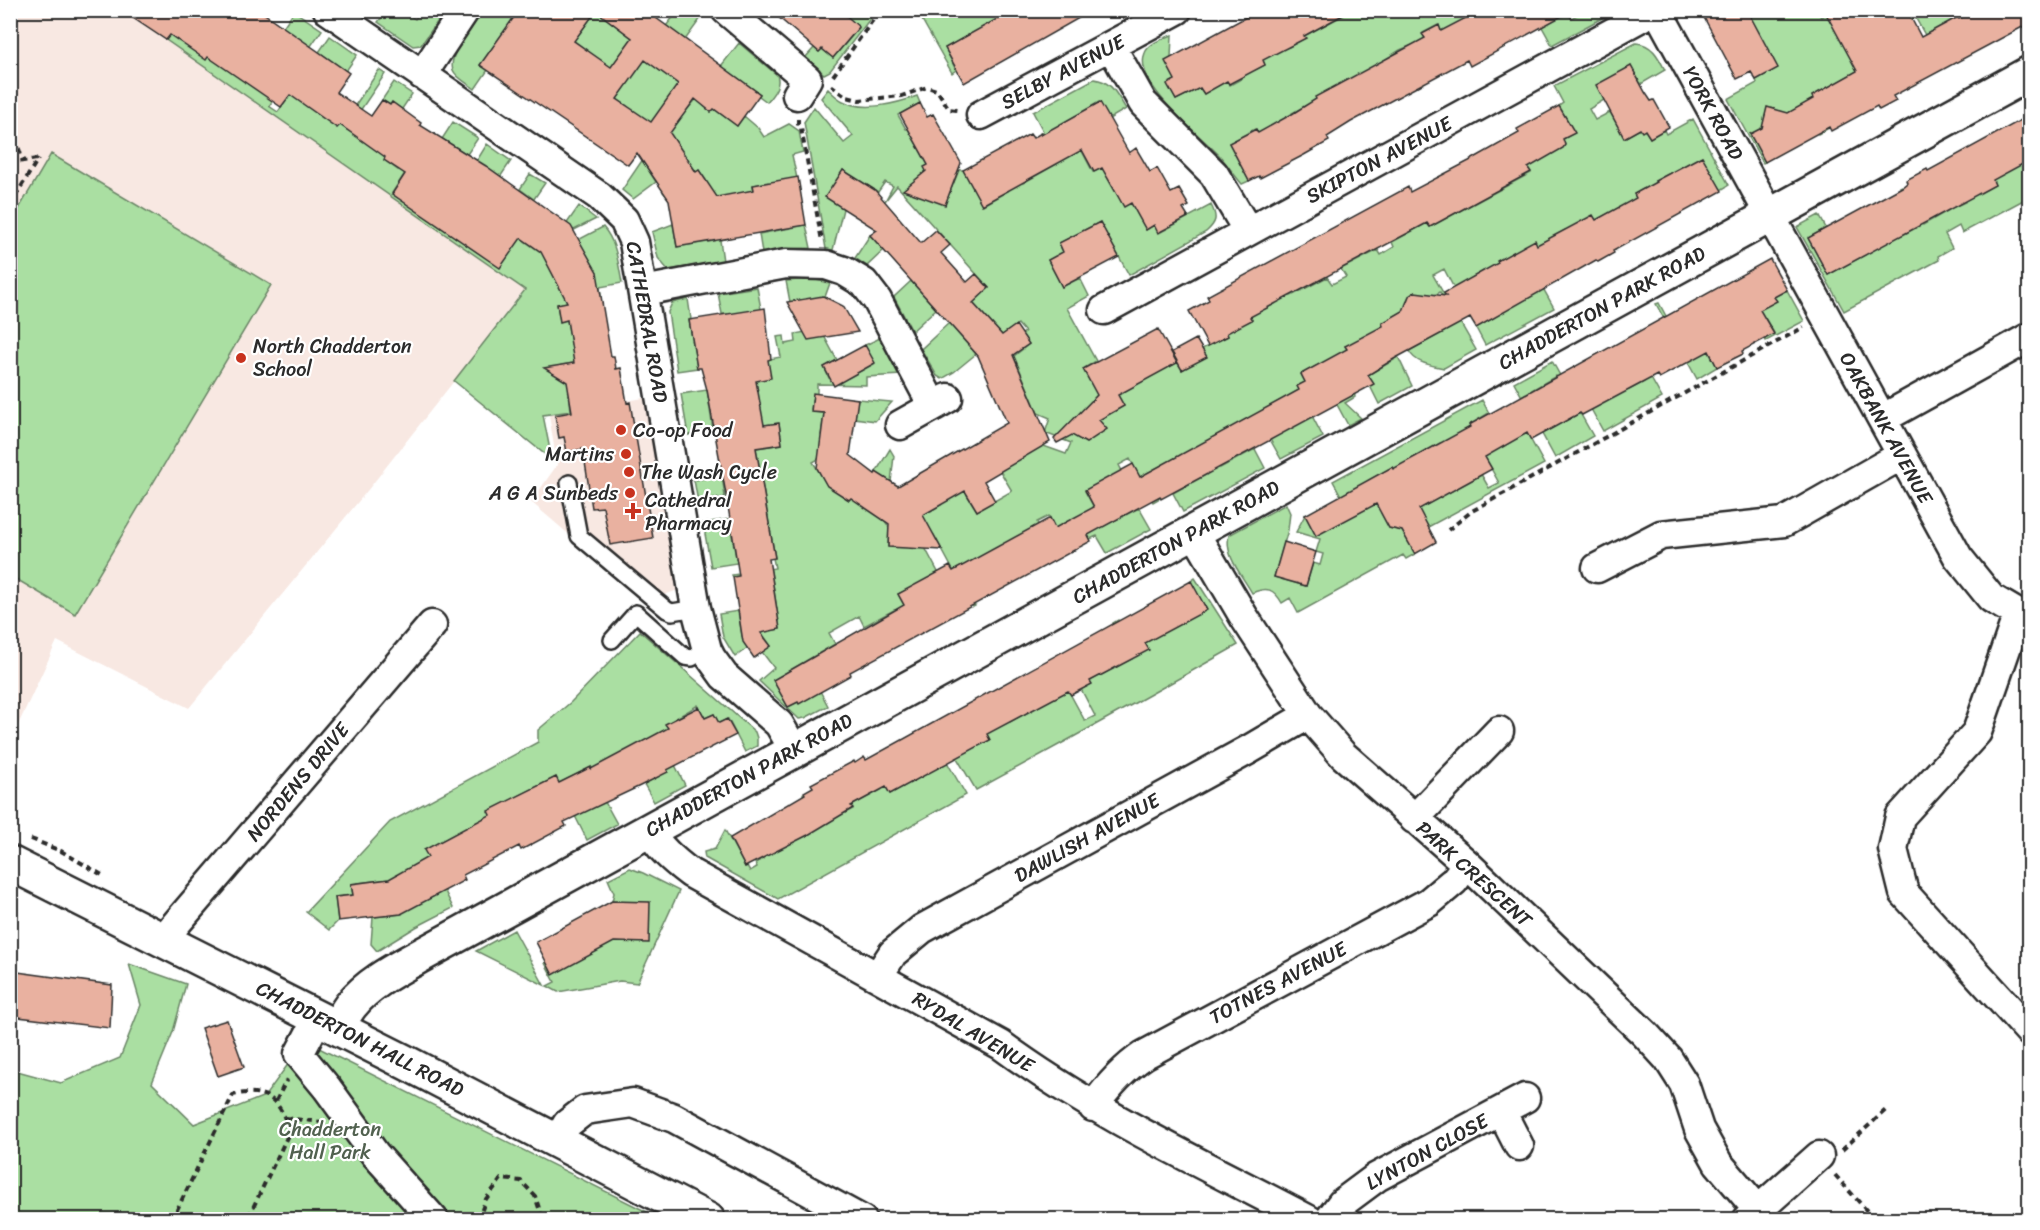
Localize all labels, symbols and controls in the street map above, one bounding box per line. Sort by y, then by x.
street label: SELBY AVENUE [995,24,1133,119]
street label: YORK ROAD [1673,59,1753,167]
street label: SKIPTON AVENUE [1300,106,1460,213]
street label: CHADDERTON PARK ROAD [1492,236,1712,380]
street label: CATHEDRAL ROAD [616,239,678,405]
place label: North Chadderton School [253,329,412,387]
street label: OAKBANK AVENUE [1830,345,1943,512]
marker: North Chadderton School [234,351,248,365]
place label: Co-op Food [633,413,734,448]
marker: Co-op Food [614,423,628,437]
place label: Martins [545,437,615,472]
marker: Martins [619,447,633,461]
place label: The Wash Cycle [641,455,777,490]
marker: The Wash Cycle [622,465,636,479]
street label: CHADDERTON PARK ROAD [1066,470,1286,614]
place label: A G A Sunbeds [488,476,619,511]
place label: Cathedral Pharmacy [645,483,733,541]
marker: A G A Sunbeds [623,486,637,500]
marker: Cathedral Pharmacy [626,504,640,518]
street label: CHADDERTON PARK ROAD [639,703,859,847]
street label: NORDENS DRIVE [237,713,360,850]
street label: DAWLISH AVENUE [1008,782,1168,893]
street label: PARK CRESCENT [1408,812,1541,937]
street label: TOTNES AVENUE [1203,931,1355,1034]
street label: CHADDERTON HALL ROAD [250,971,470,1107]
street label: RYDAL AVENUE [905,982,1042,1083]
street label: LYNTON CLOSE [1359,1103,1496,1200]
park label: Chadderton Hall Park [279,1112,381,1170]

